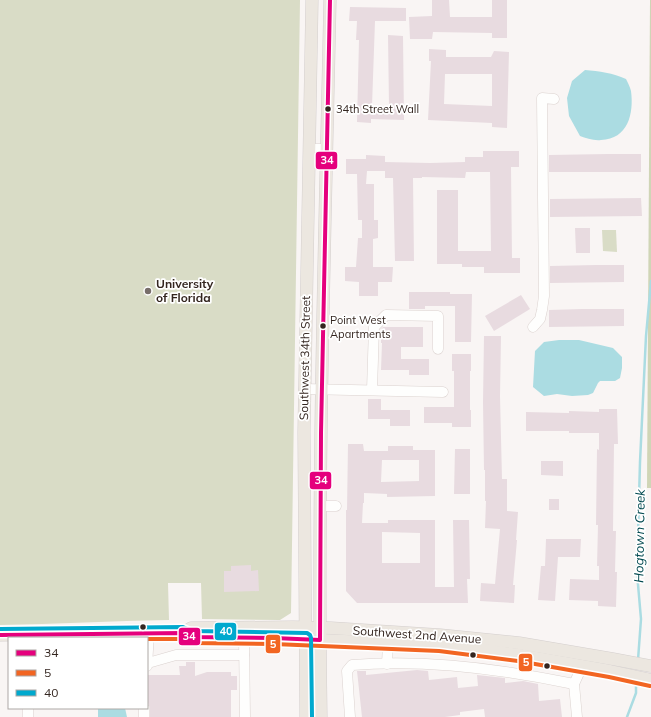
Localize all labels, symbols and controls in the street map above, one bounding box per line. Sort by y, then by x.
place label: 34th Street Wall [336,102,419,116]
marker: 34th Street Wall [323,104,333,114]
line badge: 34 [315,151,338,170]
text: 34 [320,153,334,167]
place label: University of Florida [156,276,214,305]
marker: University of Florida [143,286,153,296]
street label: Southwest 34th Street [296,296,313,420]
place label: Point West Apartments [330,313,391,341]
marker: Point West Apartments [318,321,328,331]
line badge: 34 [309,471,332,490]
text: 34 [314,473,328,487]
water label: Hogtown Creek [630,489,648,583]
unlabelled marker [138,622,148,632]
line badge: 40 [214,622,237,641]
street label: Southwest 2nd Avenue [352,623,482,646]
text: 40 [219,624,233,638]
line badge: 34 [178,627,201,646]
text: 34 [182,629,196,643]
line badge: 5 [265,634,281,654]
legend [8,637,148,709]
text: 5 [270,637,277,651]
text: 34 [44,645,58,660]
unlabelled marker [468,650,478,660]
line badge: 5 [518,653,533,672]
text: 5 [523,655,530,669]
unlabelled marker [542,661,552,671]
text: 5 [44,665,51,680]
text: 40 [44,685,58,700]

